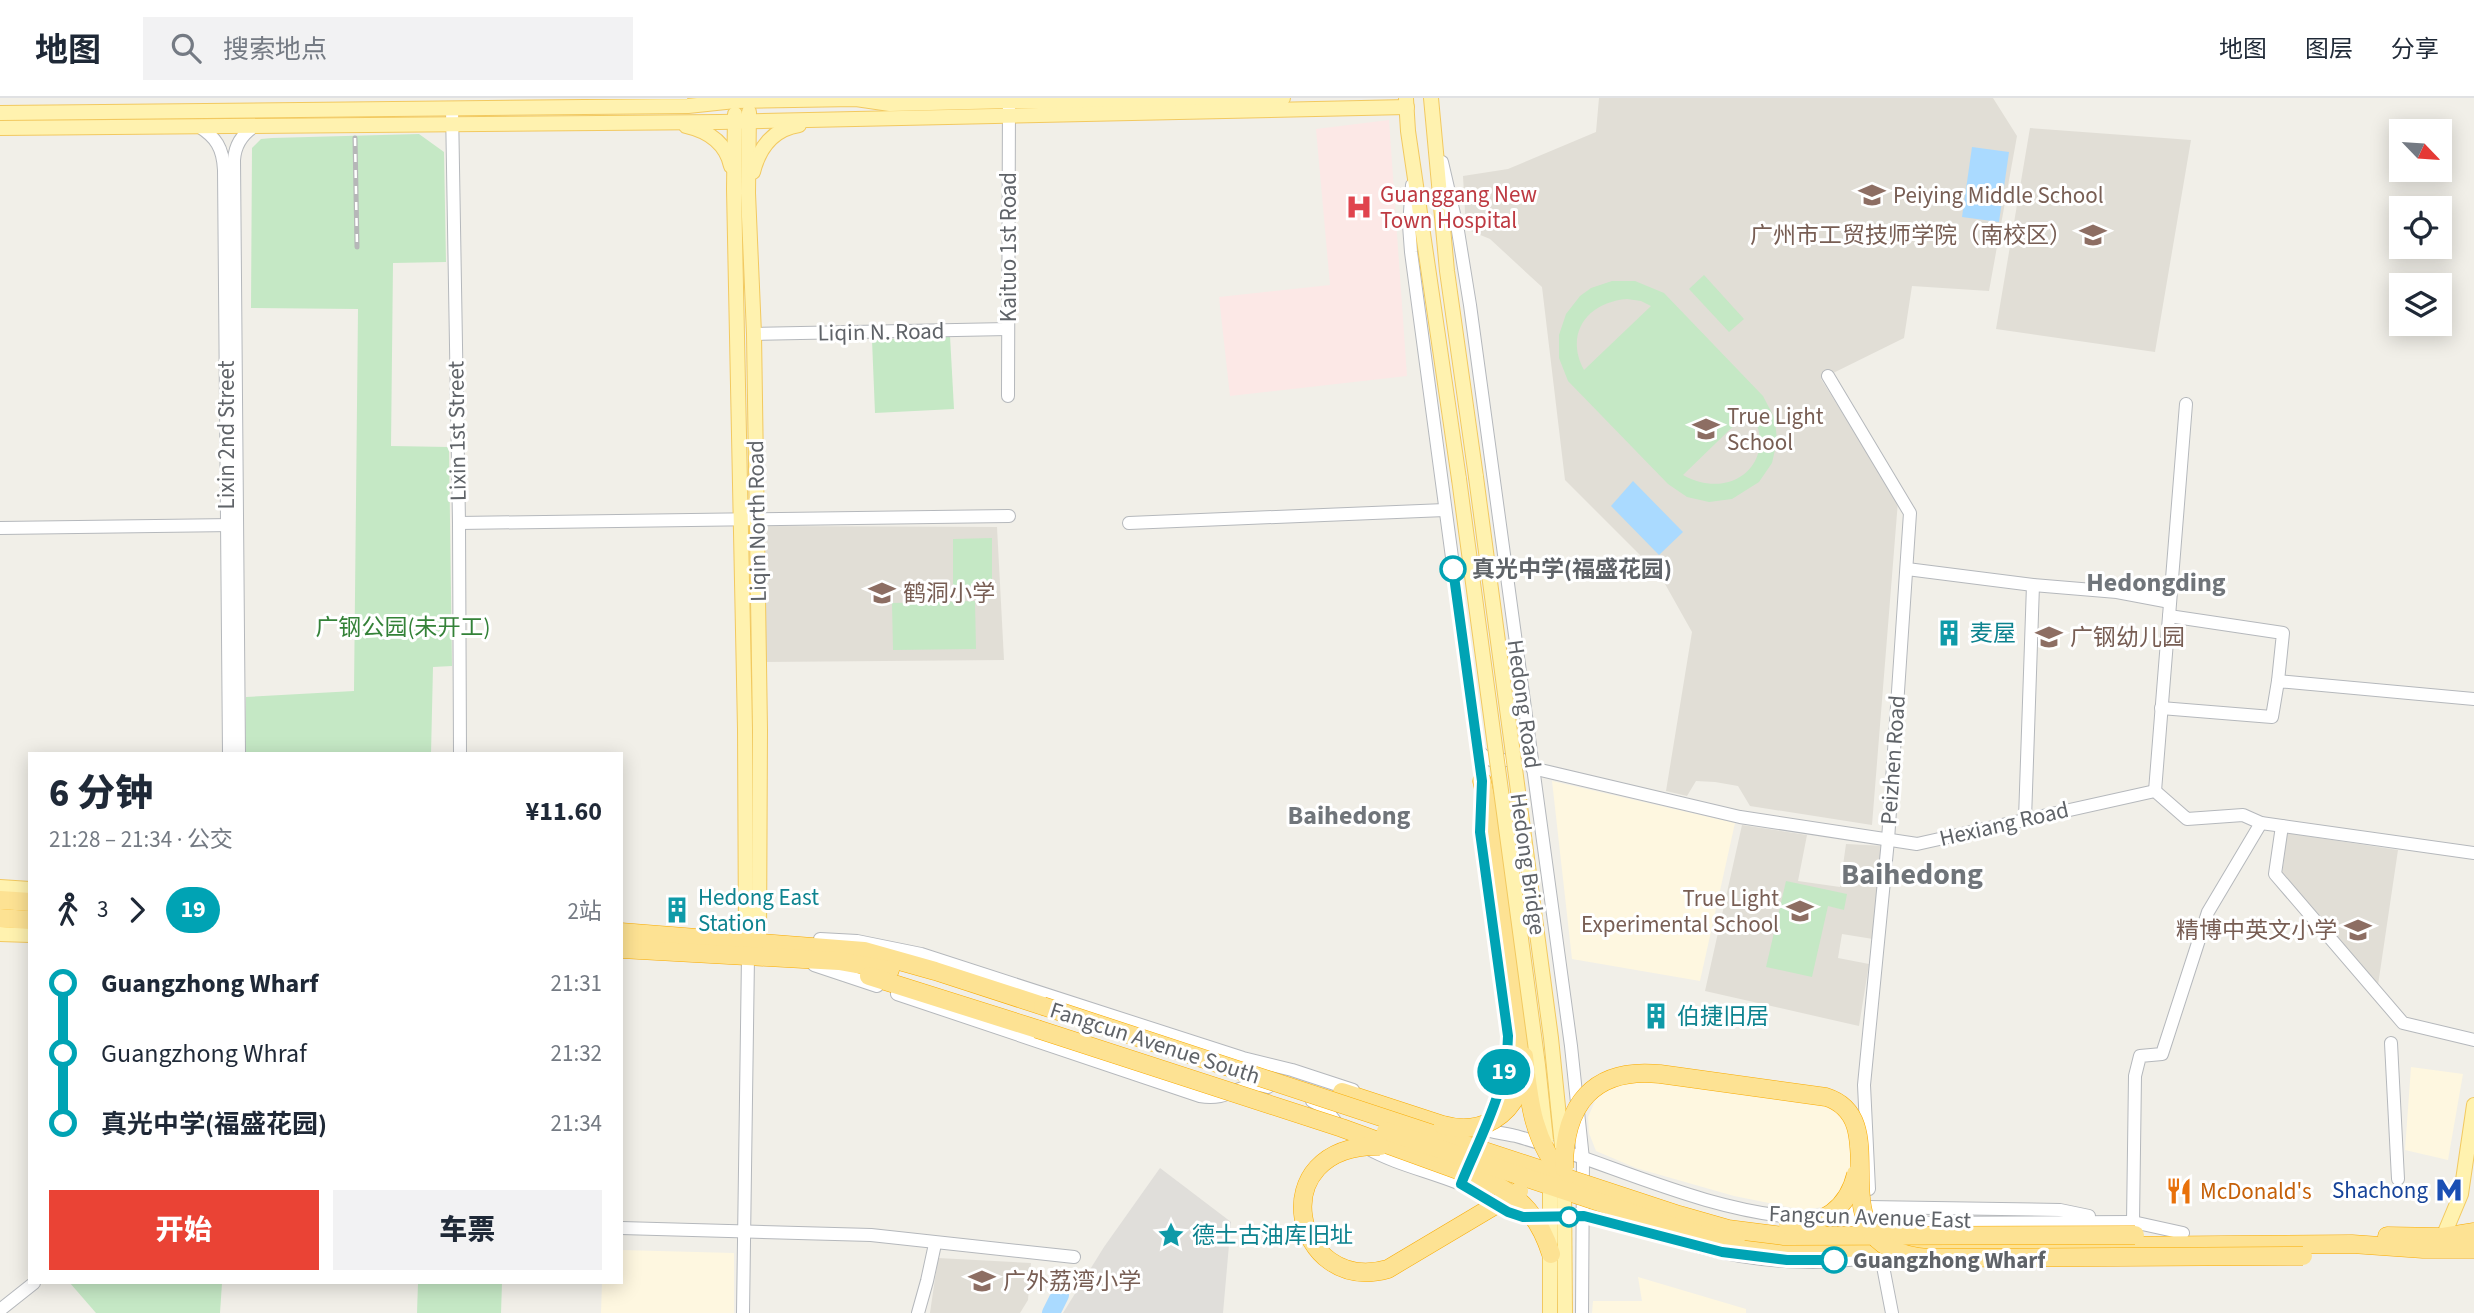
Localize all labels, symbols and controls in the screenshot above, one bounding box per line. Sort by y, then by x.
search box [143,17,633,80]
text: 地图 [35,27,101,74]
icon: search [167,29,205,67]
text: 搜索地点 [223,31,327,68]
text: 地图 [2219,32,2267,67]
text: 图层 [2305,32,2353,67]
text: 分享 [2391,32,2439,67]
north arrow [2389,119,2452,182]
map controls [2389,119,2452,336]
street label: Kaituo 1st Road [992,172,1025,322]
place label: Guanggang New Town Hospital [1380,178,1537,237]
place label: Peiying Middle School [1893,179,2104,212]
school or university icon: Peiying Middle School [1857,180,1887,210]
hospital icon: Guanggang New Town Hospital [1344,192,1374,222]
button: locate [2389,196,2452,259]
place label: 广州市工贸技师学院（南校区） [1750,219,2072,252]
school or university icon: 广州市工贸技师学院（南校区） [2078,220,2108,250]
button: layers [2389,273,2452,336]
street label: Liqin N. Road [817,314,945,350]
street label: Lixin 2nd Street [210,360,243,509]
street label: Lixin 1st Street [439,360,475,502]
place label: True Light School [1727,400,1824,459]
school or university icon: True Light School [1691,414,1721,444]
street label: Liqin North Road [739,440,775,602]
place label: 真光中学(福盛花园) [1472,553,1672,586]
marker: 真光中学(福盛花园) [1440,556,1466,582]
district label: Hedongding [2086,564,2226,601]
place label: 鹤洞小学 [903,577,995,610]
school or university icon: 鹤洞小学 [867,578,897,608]
park label: 广钢公园(未开工) [316,611,490,644]
place label: 麦屋 [1970,617,2016,650]
building icon: 麦屋 [1934,618,1964,648]
place label: 广钢幼儿园 [2070,621,2185,654]
school or university icon: 广钢幼儿园 [2034,622,2064,652]
street label: Hedong Road [1499,637,1549,771]
street label: Peizhen Road [1872,694,1914,826]
text: 6 分钟 [49,767,153,821]
street label: Hedong Bridge [1502,791,1554,937]
text: ¥11.60 [526,793,602,830]
street label: Hexiang Road [1936,793,2072,855]
district label: Baihedong [1287,797,1411,834]
text: 21:28 – 21:34 · 公交 [49,823,233,856]
district label: Baihedong [1841,853,1983,896]
place label: Hedong East Station [698,881,819,940]
place label: True Light Experimental School [1581,882,1779,941]
icon: walk [49,891,87,929]
icon: forward [118,891,156,929]
text: 19 [180,892,206,927]
text: 3 [97,893,108,926]
text: 2站 [568,895,602,928]
building icon: Hedong East Station [662,895,692,925]
school or university icon: True Light Experimental School [1785,896,1815,926]
place label: 精博中英文小学 [2176,914,2337,947]
school or university icon: 精博中英文小学 [2343,915,2373,945]
text: Guangzhong Wharf [101,965,318,1002]
text: 21:31 [551,967,602,1000]
street label: Fangcun Avenue South [1046,993,1264,1093]
place label: 伯捷旧居 [1677,1000,1769,1033]
building icon: 伯捷旧居 [1641,1001,1671,1031]
text: Guangzhong Whraf [101,1035,307,1072]
text: 21:32 [551,1037,602,1070]
line badge: 19 [1472,1049,1536,1095]
text: 19 [1491,1054,1517,1089]
text: 真光中学(福盛花园) [101,1106,327,1143]
text: 21:34 [551,1107,602,1140]
place label: Shachong [2332,1174,2428,1207]
place label: McDonald's [2200,1175,2312,1208]
metro station icon: Shachong [2434,1175,2464,1205]
restaurant icon: McDonald's [2164,1176,2194,1206]
button: 开始 [49,1190,319,1270]
button: 车票 [333,1190,602,1270]
street label: Fangcun Avenue East [1768,1197,1972,1237]
unlabelled marker [1559,1207,1579,1227]
place label: 德士古油库旧址 [1192,1219,1353,1252]
place icon: 德士古油库旧址 [1156,1220,1186,1250]
place label: Guangzhong Wharf [1853,1244,2047,1277]
marker: Guangzhong Wharf [1821,1247,1847,1273]
place label: 广外荔湾小学 [1003,1265,1141,1298]
school or university icon: 广外荔湾小学 [967,1266,997,1296]

